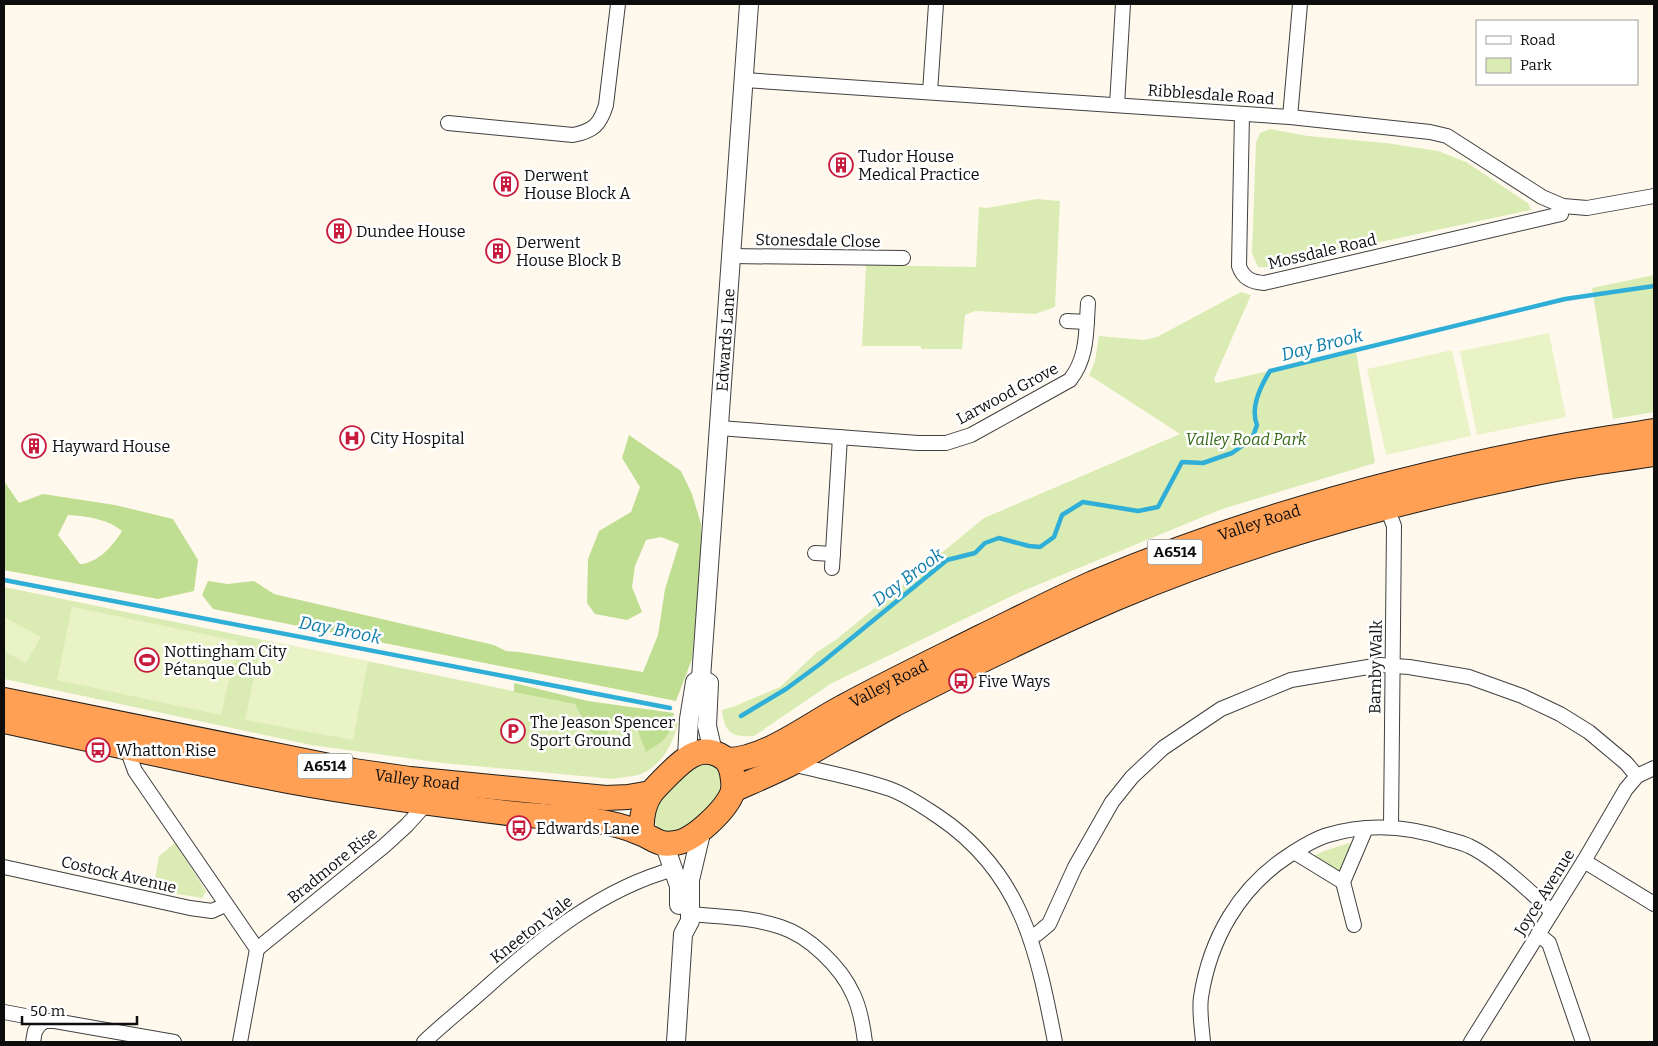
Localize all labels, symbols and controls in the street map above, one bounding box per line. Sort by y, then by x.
legend [1476,20,1638,85]
text: Road [1520,31,1555,49]
text: Park [1520,56,1552,74]
street label: Ribblesdale Road [1147,81,1275,108]
place label: Tudor House Medical Practice [858,147,979,184]
building icon: Tudor House Medical Practice [828,152,854,178]
place label: Derwent House Block A [524,166,631,203]
building icon: Derwent House Block A [493,171,519,197]
building icon: Dundee House [326,218,352,244]
place label: Dundee House [356,222,466,241]
street label: Stonesdale Close [755,230,881,251]
street label: Mossdale Road [1266,230,1379,273]
place label: Derwent House Block B [516,233,622,270]
building icon: Derwent House Block B [485,238,511,264]
street label: Edwards Lane [712,288,739,392]
water label: Day Brook [1279,324,1365,366]
street label: Larwood Grove [953,359,1061,428]
hospital icon: City Hospital [339,425,365,451]
place label: City Hospital [370,429,465,448]
park label: Valley Road Park [1186,430,1307,449]
building icon: Hayward House [21,433,47,459]
place label: Hayward House [52,437,170,456]
street label: Valley Road [1216,500,1303,545]
road number: A6514 [1148,540,1202,564]
water label: Day Brook [868,543,948,611]
water label: Day Brook [297,611,383,649]
street label: Barnby Walk [1365,620,1386,714]
place label: Nottingham City Pétanque Club [164,642,287,679]
sports icon: Nottingham City Pétanque Club [134,647,160,673]
street label: Valley Road [846,656,931,712]
bus stop icon: Five Ways [948,668,974,694]
place label: Five Ways [978,672,1050,691]
place label: The Jeason Spencer Sport Ground [530,713,675,750]
parking icon: The Jeason Spencer Sport Ground [500,718,526,744]
bus stop icon: Whatton Rise [85,737,111,763]
place label: Whatton Rise [116,741,216,760]
road number: A6514 [298,754,352,778]
street label: Valley Road [374,765,461,794]
bus stop icon: Edwards Lane [506,815,532,841]
place label: Edwards Lane [536,819,639,838]
street label: Bradmore Rise [284,824,381,907]
street label: Joyce Avenue [1510,846,1579,940]
street label: Costock Avenue [59,852,178,897]
street label: Kneeton Vale [487,892,576,967]
scale bar [22,994,138,1026]
text: 50 m [30,1002,66,1020]

